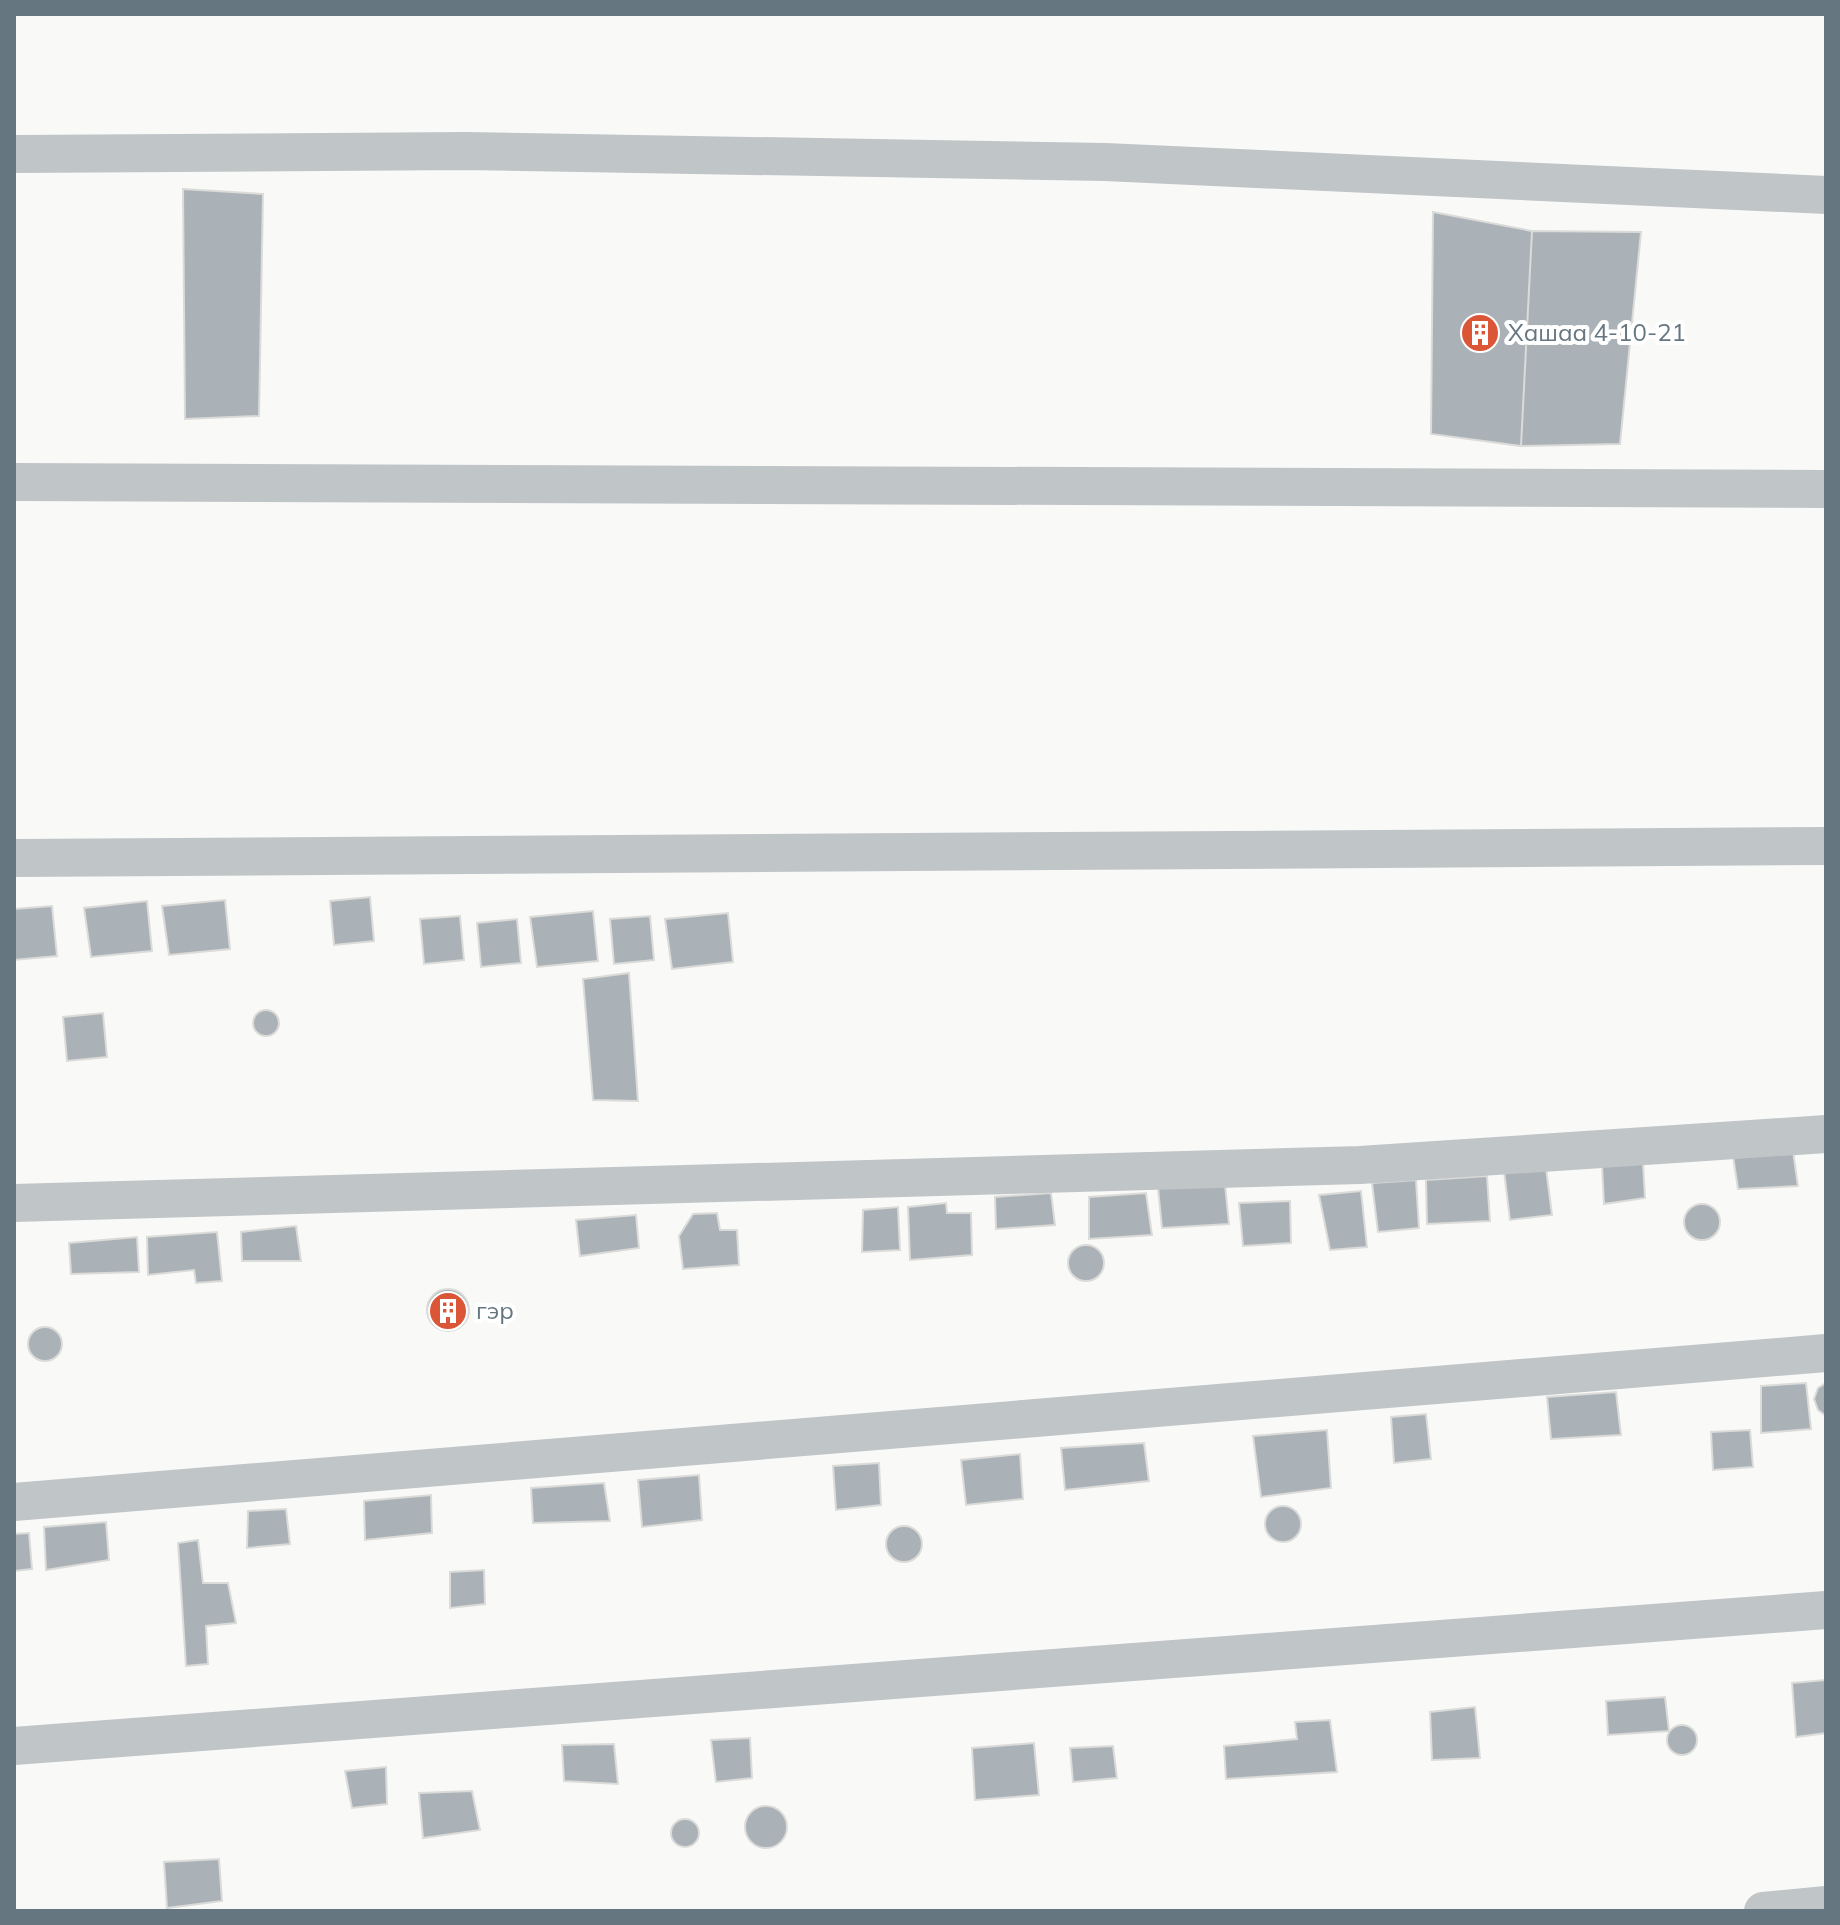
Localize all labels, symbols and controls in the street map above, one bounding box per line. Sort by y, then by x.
building icon: Хашаа 4-10-21 [1459,312,1501,354]
place label: Хашаа 4-10-21 [1508,317,1686,347]
building icon: гэр [427,1290,469,1332]
place label: гэр [476,1295,514,1325]

